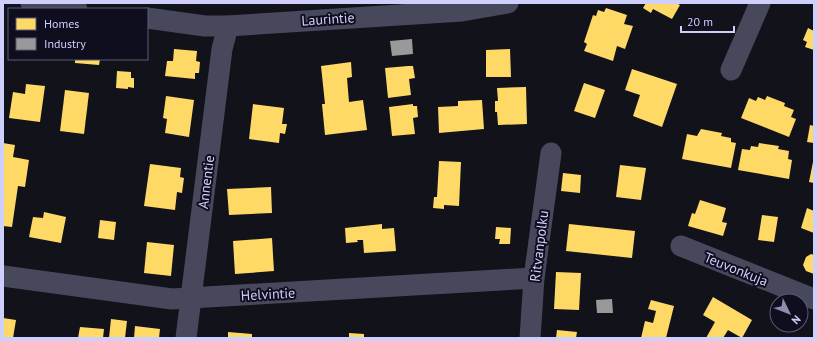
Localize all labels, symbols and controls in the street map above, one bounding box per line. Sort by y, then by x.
legend [8,8,148,60]
street label: Laurintie [301,8,355,30]
scale bar [681,8,734,34]
text: 20 m [687,14,713,29]
text: Homes [44,16,79,31]
text: Industry [44,36,86,51]
street label: Annentie [194,154,218,210]
street label: Ritvanpolku [526,209,552,283]
street label: Teuvonkuja [701,248,771,290]
street label: Helvintie [240,284,296,304]
north arrow [769,293,809,333]
text: N [789,312,804,327]

